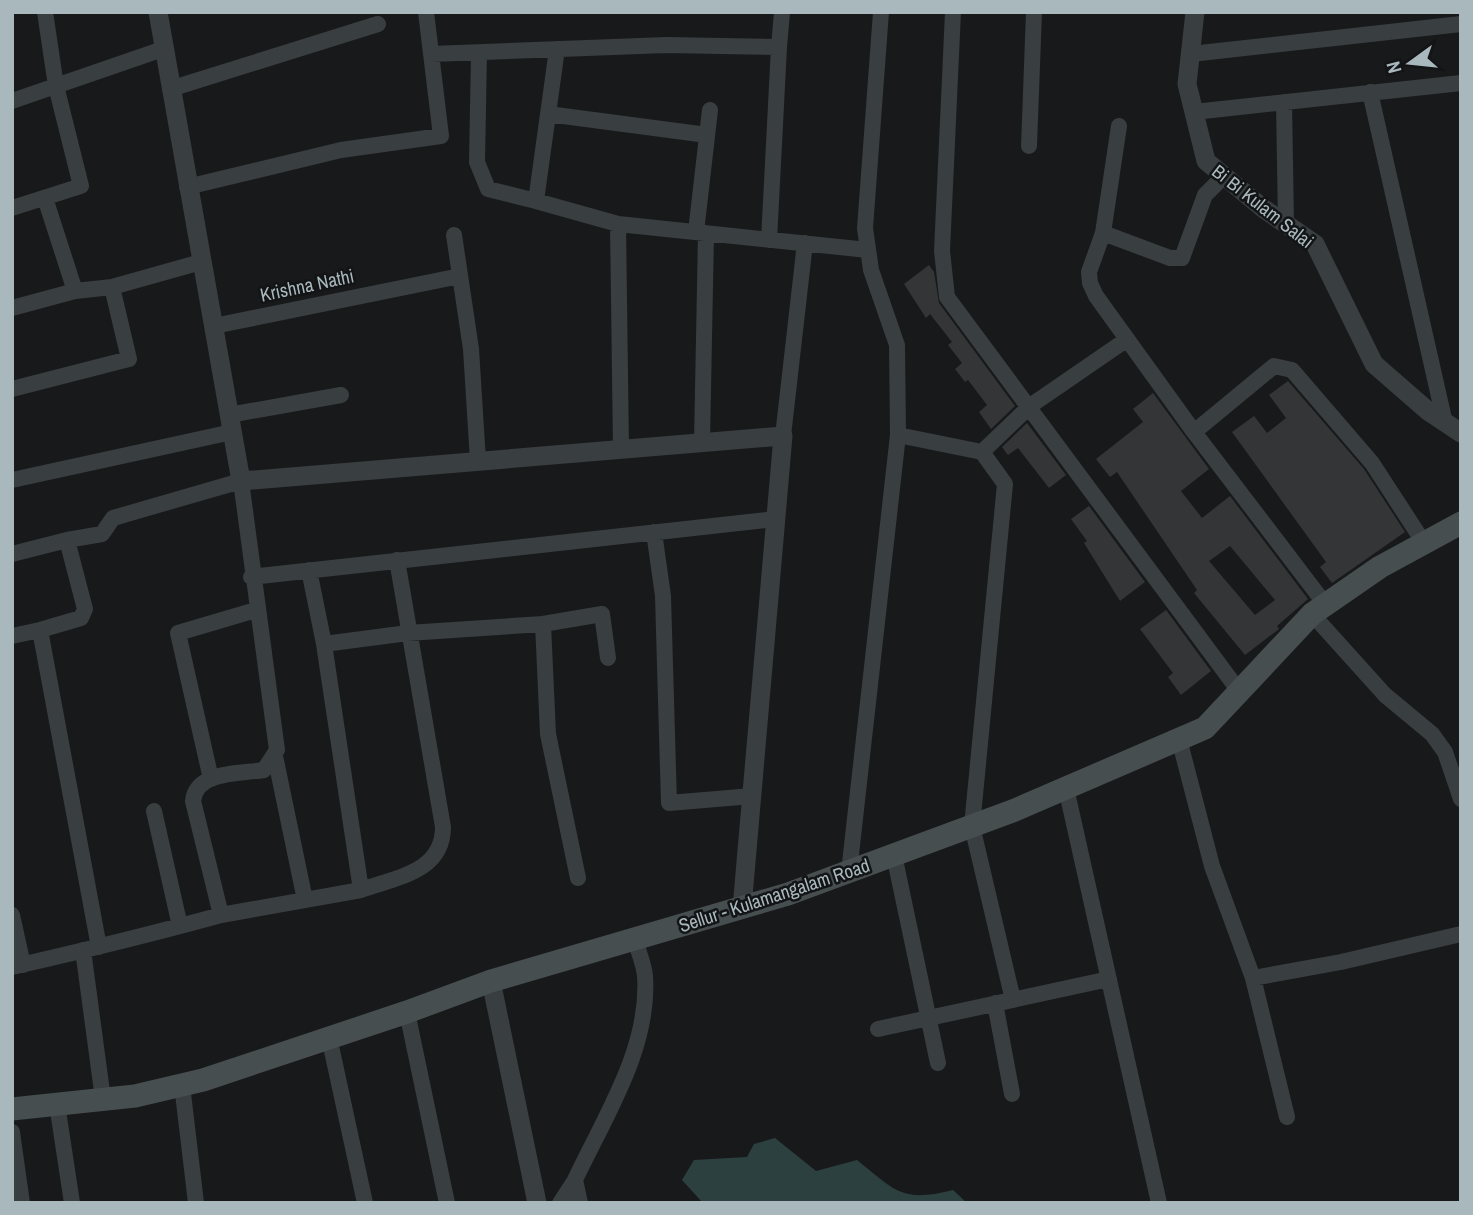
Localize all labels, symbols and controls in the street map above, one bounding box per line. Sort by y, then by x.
north arrow [1375,28,1445,98]
text: N [1380,59,1408,76]
street label: Bi Bi Kulam Salai [1207,158,1319,254]
street label: Krishna Nathi [258,262,356,308]
street label: Sellur - Kulamangalam Road [675,852,873,938]

